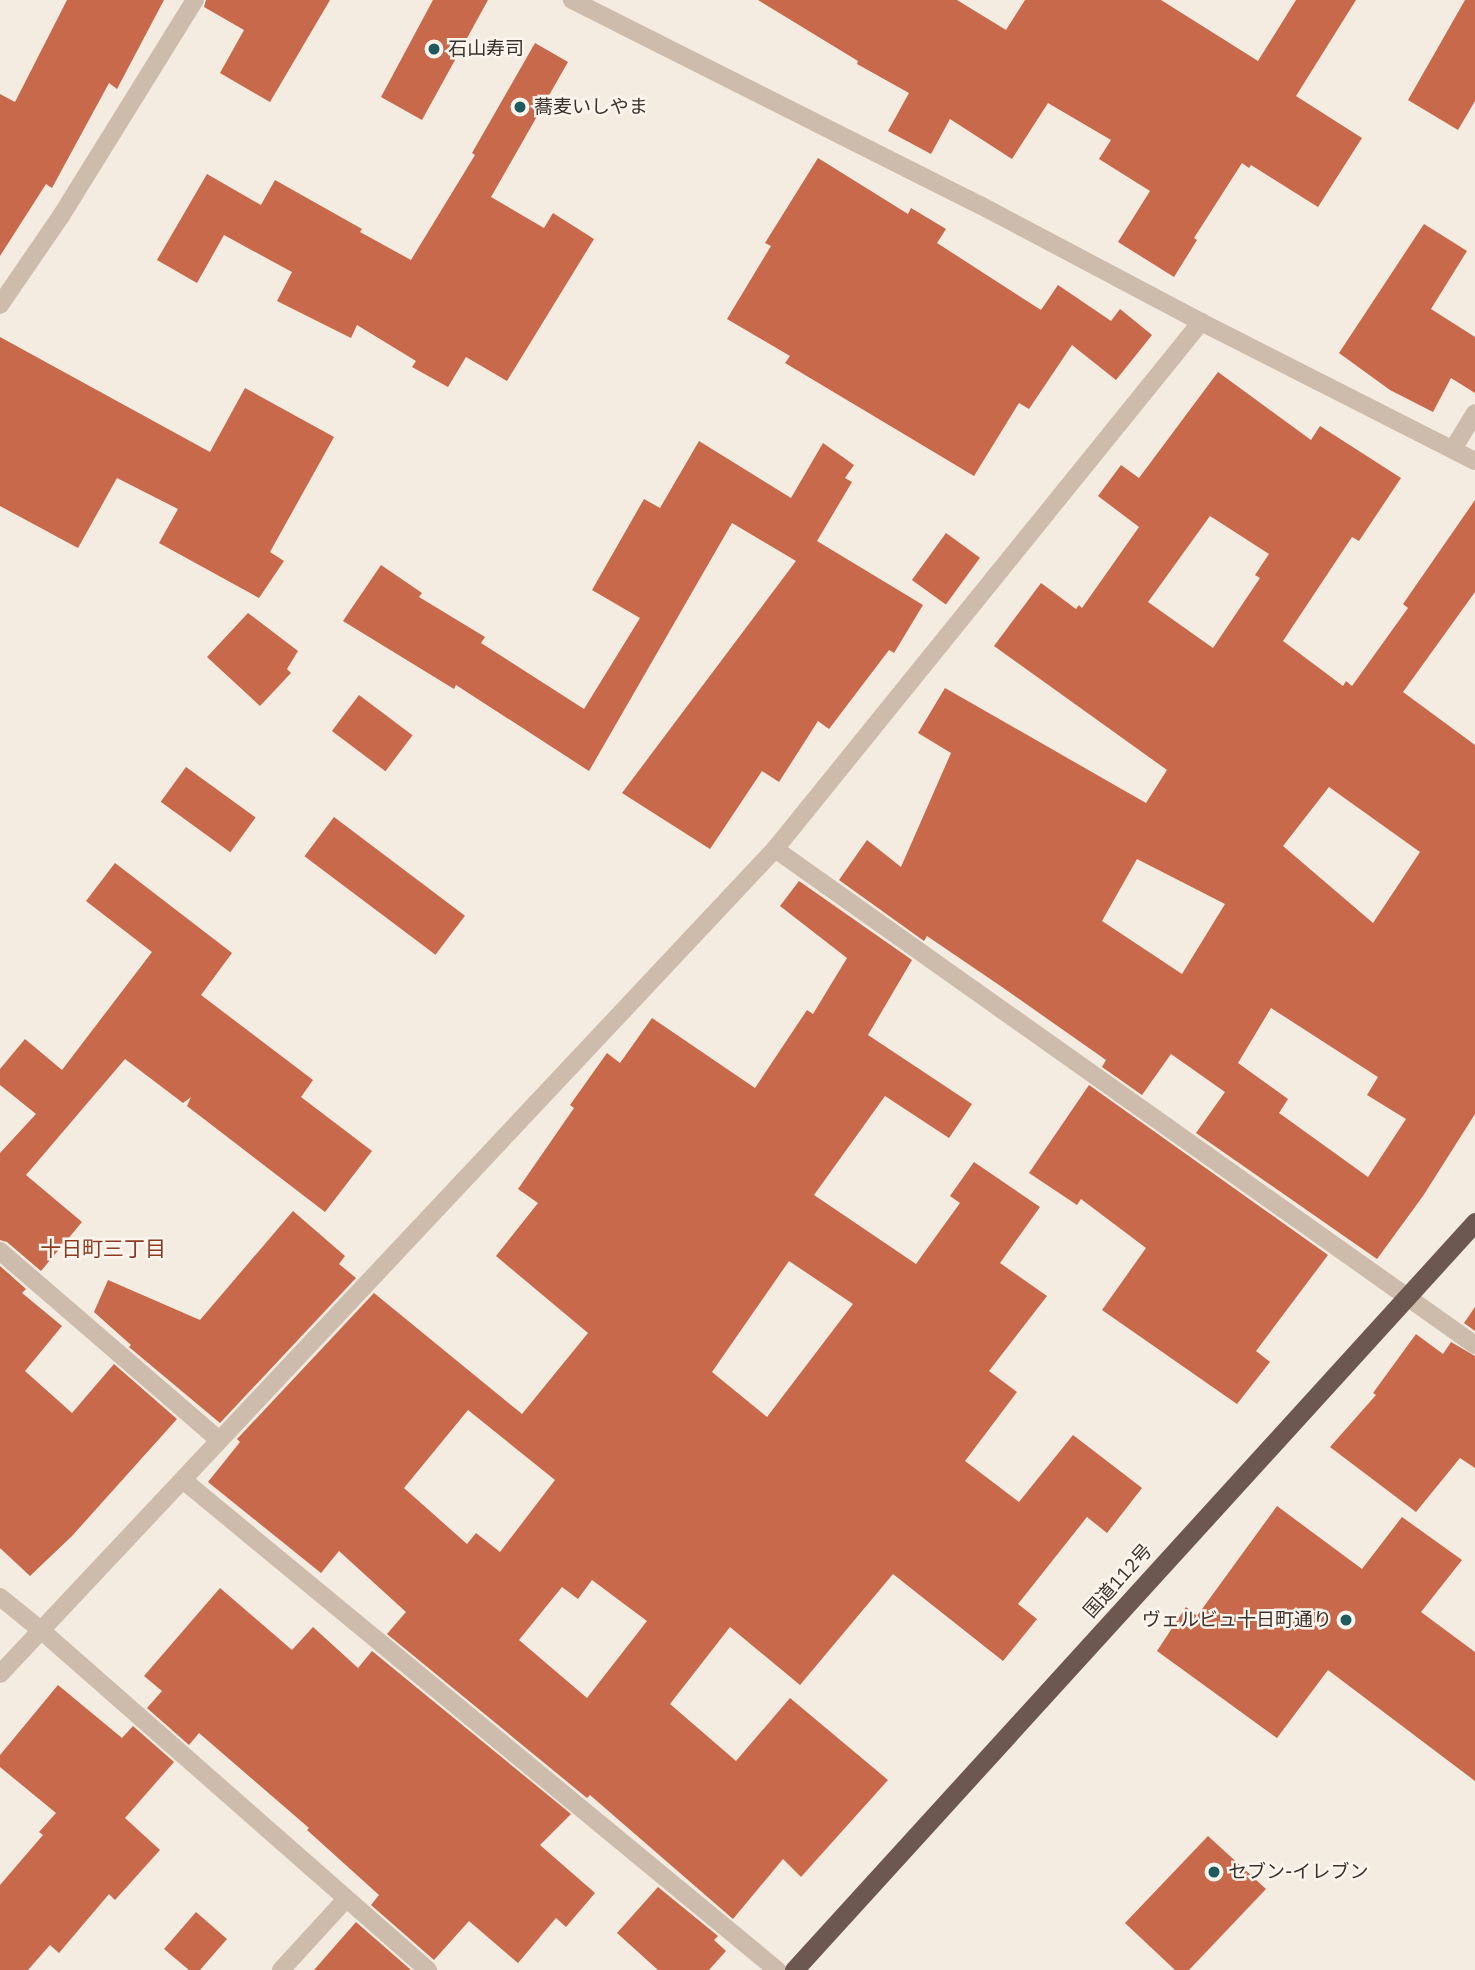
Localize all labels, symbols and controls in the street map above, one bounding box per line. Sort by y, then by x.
place label: 石山寿司 [448,38,524,60]
marker: 石山寿司 [426,41,442,57]
place label: 蕎麦いしやま [534,96,648,118]
marker: 蕎麦いしやま [512,99,528,115]
district label: 十日町三丁目 [40,1235,166,1261]
street label: 国道112号 [1079,1539,1157,1623]
place label: ヴェルビュ十日町通り [1142,1609,1332,1631]
marker: ヴェルビュ十日町通り [1338,1612,1354,1628]
place label: セブン-イレブン [1228,1861,1369,1883]
marker: セブン-イレブン [1206,1864,1222,1880]

